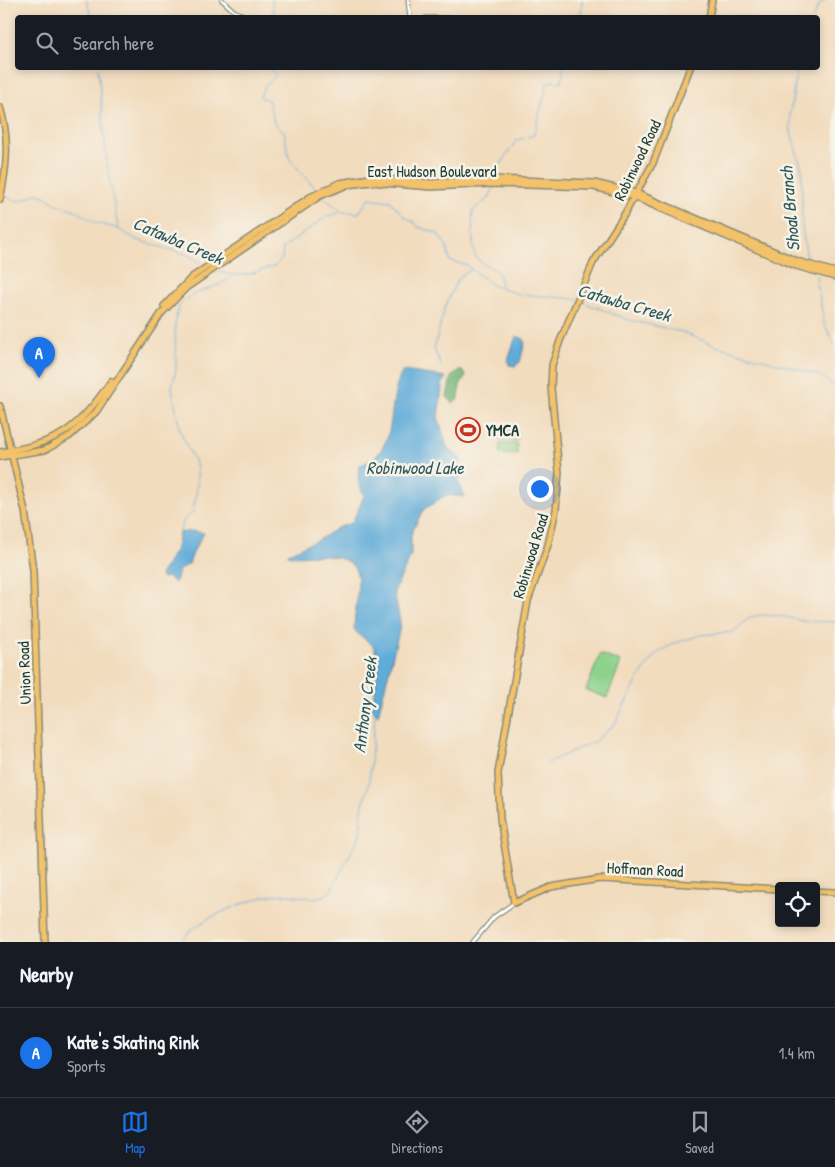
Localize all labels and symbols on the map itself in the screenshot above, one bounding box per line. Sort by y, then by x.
street label: Robinwood Road [608,116,666,204]
street label: East Hudson Boulevard [368,160,497,182]
water label: Shoal Branch [773,164,806,252]
water label: Catawba Creek [129,210,229,271]
water label: Catawba Creek [575,277,675,328]
pin: A [23,337,55,378]
sports icon: YMCA [455,417,481,443]
place label: YMCA [486,419,519,441]
water label: Robinwood Lake [366,455,465,480]
your location [527,476,553,502]
street label: Robinwood Road [507,511,553,601]
street label: Union Road [12,641,36,705]
water label: Anthony Creek [346,654,383,754]
street label: Hoffman Road [606,856,684,882]

